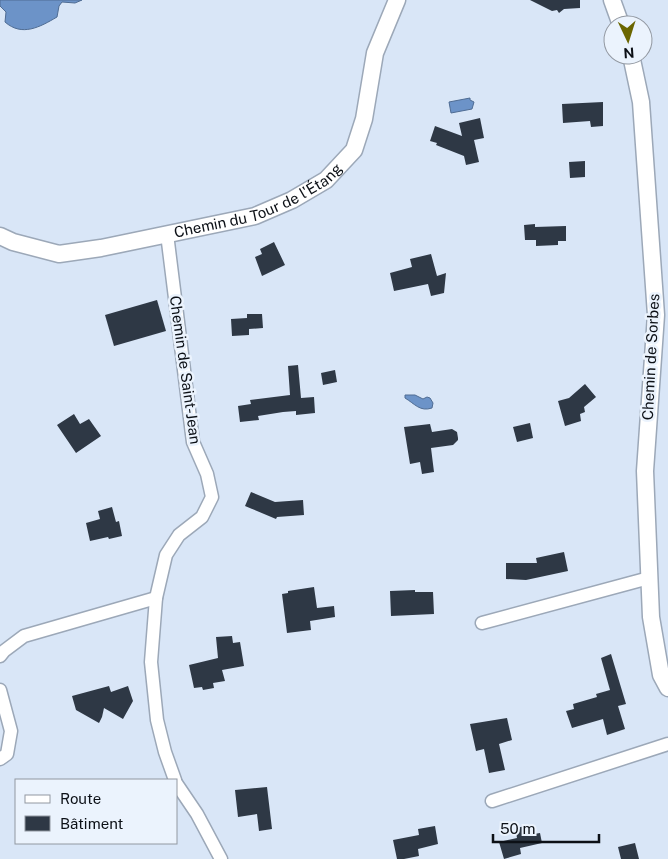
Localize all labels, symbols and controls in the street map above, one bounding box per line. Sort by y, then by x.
north arrow [603,15,653,65]
text: N [623,45,635,61]
street label: Chemin du Tour de l'Étang [172,160,345,241]
street label: Chemin de Sorbes [639,293,662,421]
street label: Chemin de Saint-Jean [167,295,204,445]
legend [15,779,178,844]
text: Route [60,790,101,807]
scale bar [493,812,599,844]
text: Bâtiment [60,815,123,832]
text: 50 m [500,820,535,837]

